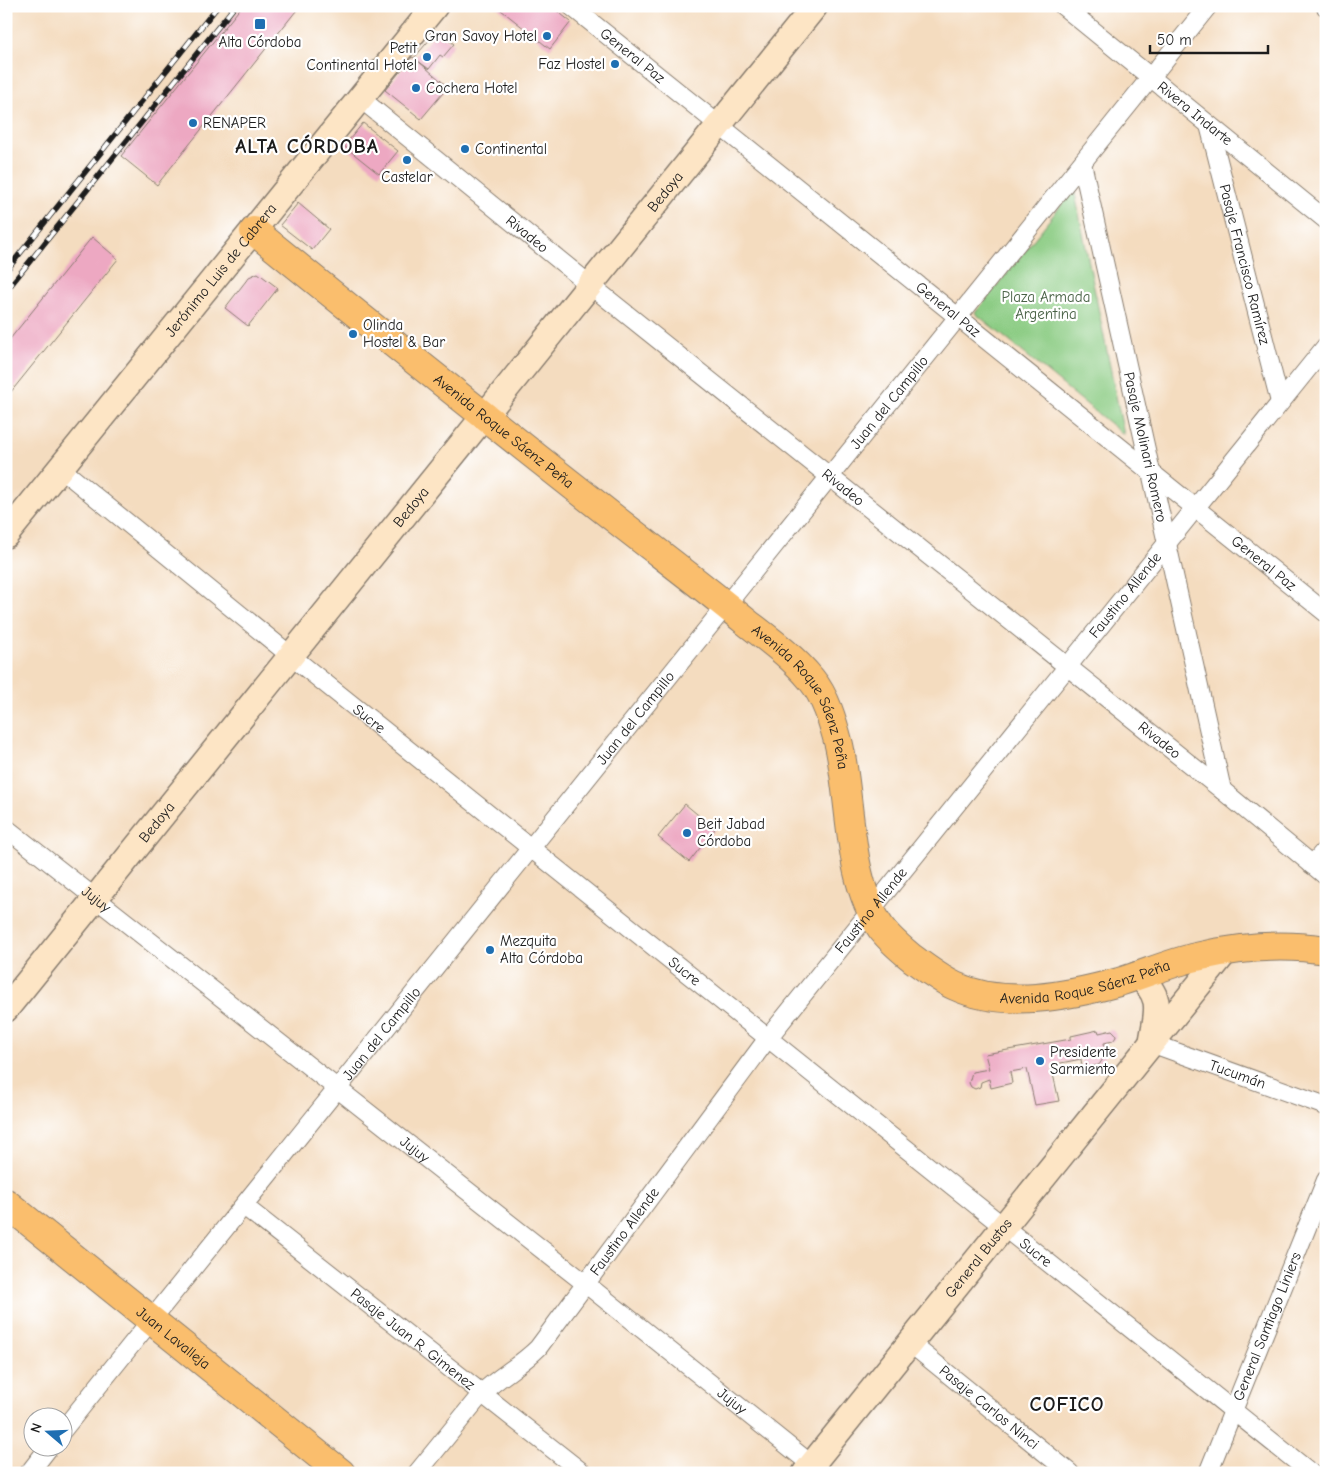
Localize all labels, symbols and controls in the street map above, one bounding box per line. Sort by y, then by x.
marker: Alta Córdoba [253,17,267,31]
scale bar [1150,22,1267,54]
street label: General Paz [597,24,669,87]
place label: Gran Savoy Hotel [425,27,537,45]
marker: Gran Savoy Hotel [541,30,553,42]
text: 50 m [1157,31,1192,49]
place label: Alta Córdoba [219,33,301,51]
place label: Petit Continental Hotel [307,39,418,74]
marker: Petit Continental Hotel [421,51,433,63]
place label: Faz Hostel [538,55,605,73]
marker: Faz Hostel [609,58,621,70]
street label: Rivera Indarte [1154,77,1236,149]
place label: Cochera Hotel [426,79,518,97]
marker: Cochera Hotel [410,82,422,94]
place label: RENAPER [203,114,266,132]
marker: RENAPER [187,117,199,129]
district label: ALTA CÓRDOBA [235,134,379,158]
place label: Continental [475,140,547,158]
marker: Continental [459,143,471,155]
marker: Castelar [401,154,413,166]
place label: Castelar [381,168,433,186]
street label: Bedoya [643,168,687,216]
street label: Pasaje Francisco Ramírez [1216,182,1274,347]
street label: Jerónimo Luis de Cabrera [161,200,280,341]
street label: Rivadeo [502,211,552,257]
street label: General Paz [912,278,985,341]
park label: Plaza Armada Argentina [1002,288,1090,323]
place label: Olinda Hostel & Bar [363,316,445,351]
marker: Olinda Hostel & Bar [347,328,359,340]
street label: Juan del Campillo [846,352,932,453]
street label: Avenida Roque Sáenz Peña [430,370,577,492]
street label: Pasaje Molinari Romero [1120,370,1171,524]
street label: Rivadeo [818,465,868,510]
street label: Bedoya [389,483,433,531]
street label: General Paz [1228,532,1300,595]
street label: Faustino Allende [1085,548,1165,642]
street label: Avenida Roque Sáenz Peña [748,621,852,771]
street label: Juan del Campillo [592,668,678,768]
street label: Sucre [349,700,389,737]
street label: Rivadeo [1135,718,1185,763]
street label: Bedoya [135,798,178,846]
place label: Beit Jabad Córdoba [697,815,765,850]
marker: Beit Jabad Córdoba [681,827,693,839]
street label: Faustino Allende [831,863,911,957]
street label: Jujuy [78,882,115,916]
place label: Mezquita Alta Córdoba [500,932,583,967]
marker: Mezquita Alta Córdoba [484,944,496,956]
street label: Sucre [665,953,705,990]
street label: Avenida Roque Sáenz Peña [999,956,1172,1008]
street label: Juan del Campillo [339,983,425,1084]
place label: Presidente Sarmiento [1050,1043,1117,1078]
marker: Presidente Sarmiento [1034,1055,1046,1067]
street label: Tucumán [1207,1056,1268,1093]
street label: Jujuy [396,1132,433,1167]
street label: Faustino Allende [586,1184,663,1279]
street label: General Bustos [941,1215,1016,1302]
street label: Sucre [1016,1234,1056,1271]
street label: General Santiago Liniers [1229,1249,1305,1403]
street label: Pasaje Juan R. Gimenez [347,1284,479,1394]
street label: Juan Lavalleja [133,1303,214,1373]
street label: Pasaje Carlos Ninci [936,1362,1043,1453]
street label: Jujuy [714,1384,751,1418]
district label: COFICO [1030,1393,1104,1416]
north arrow [22,1406,72,1456]
text: N [27,1421,46,1435]

